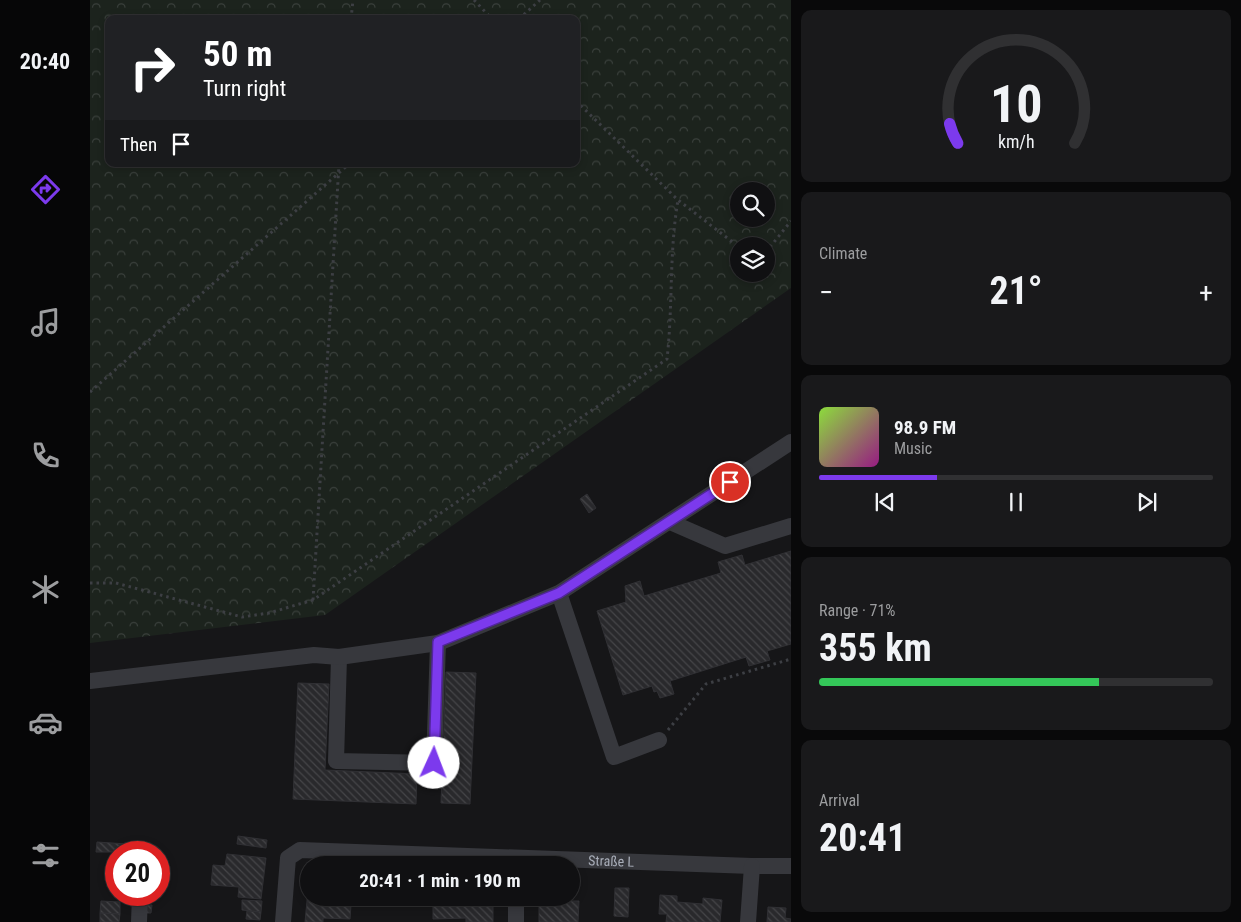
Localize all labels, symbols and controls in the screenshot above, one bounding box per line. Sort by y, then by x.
text: 50 m [203,34,272,75]
icon: right [120,35,185,100]
text: 20:40 [20,49,70,74]
text: 10 [990,74,1042,135]
text: Turn right [203,76,286,101]
icon: arrive [167,130,195,158]
text: km/h [998,131,1034,152]
text: Then [120,133,157,156]
icon: directions [28,172,63,207]
map controls [730,182,775,282]
button: search [730,182,775,227]
button: layers [730,237,775,282]
text: Climate [819,244,867,263]
text: 21° [989,269,1043,313]
text: − [819,276,833,309]
text: + [1199,276,1213,309]
icon: music [28,305,63,340]
text: 98.9 FM [894,416,956,439]
icon: phone [28,438,63,473]
text: Music [894,439,932,458]
pin [709,461,751,503]
icon: arrive [716,468,744,496]
icon: previous [871,488,899,516]
icon: pause [1002,488,1030,516]
icon: next [1133,488,1161,516]
icon: climate [28,572,63,607]
text: Range · 71% [819,601,895,620]
text: 355 km [819,626,932,670]
icon: car [28,705,63,740]
position arrow [407,736,459,788]
text: Arrival [819,791,860,810]
text: 20:41 [819,816,906,860]
icon: filters [28,838,63,873]
speed limit sign: 20 [105,841,170,906]
street label: Straße L [588,852,635,870]
text: 20:41 · 1 min · 190 m [359,869,521,892]

